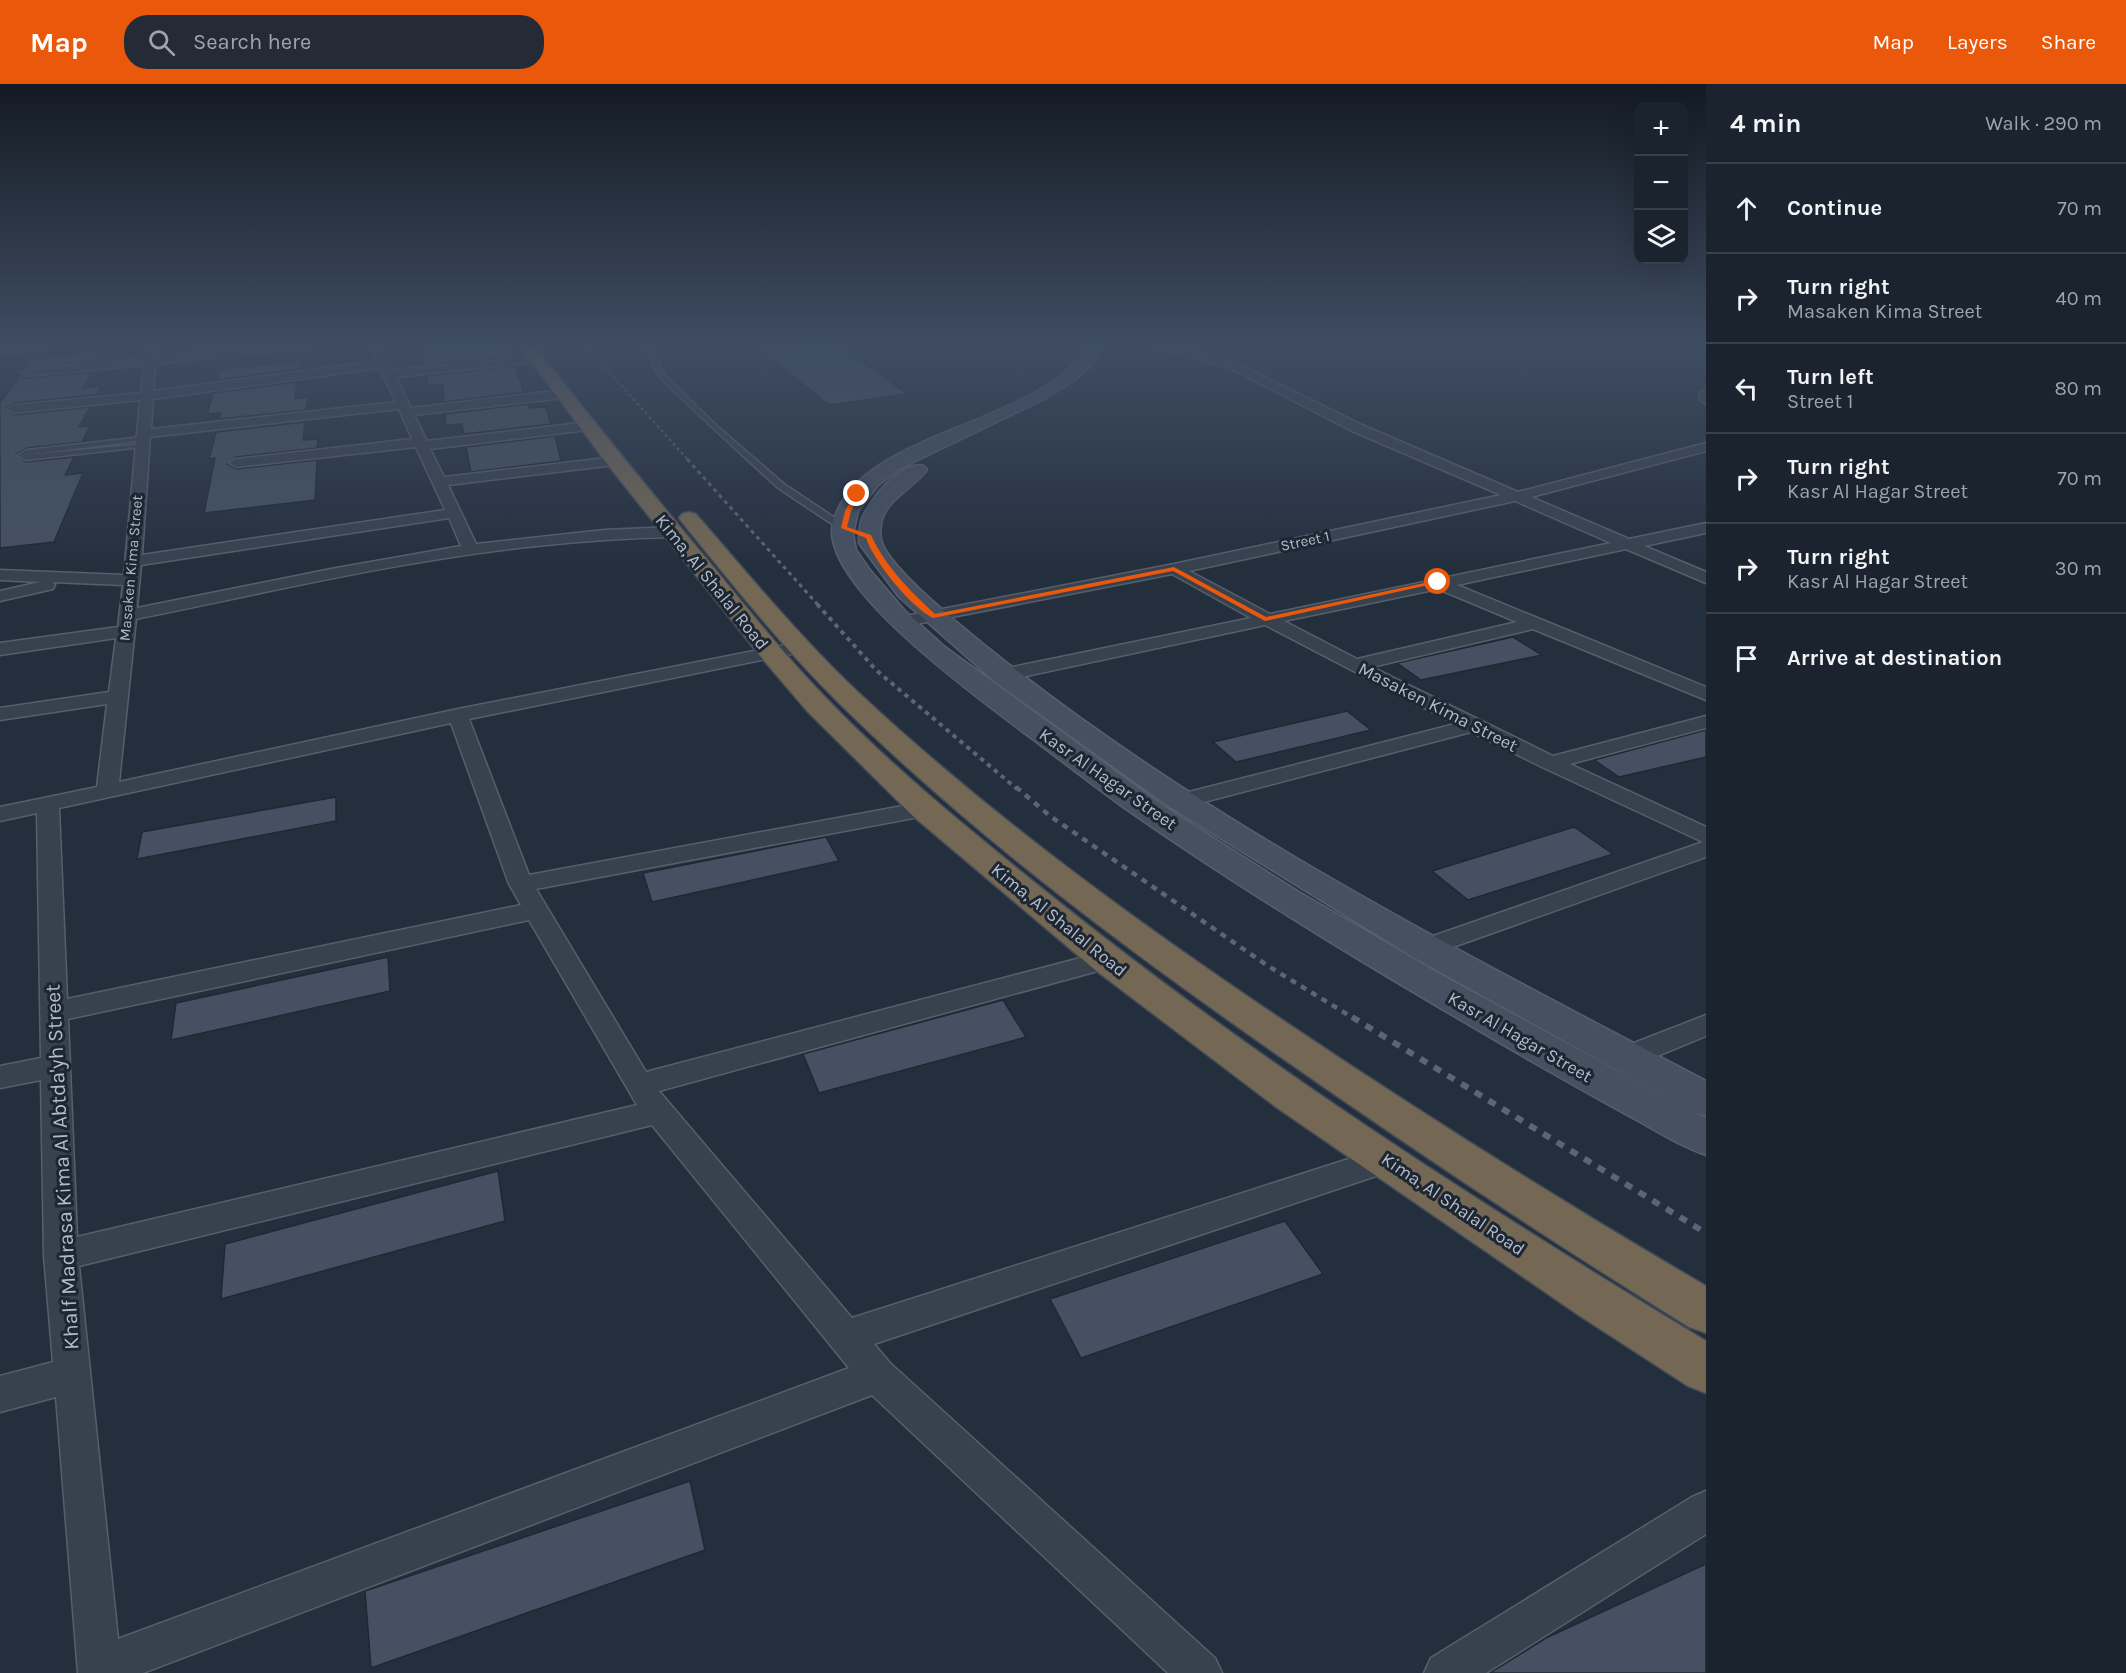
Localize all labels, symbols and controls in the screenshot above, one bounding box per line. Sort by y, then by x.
search box [124,15,544,69]
text: Map [30,26,88,59]
icon: search [145,26,178,59]
text: Search here [193,29,311,55]
text: Map [1872,30,1914,54]
text: Layers [1947,30,2008,54]
text: Share [2041,30,2096,54]
map controls [1634,102,1688,264]
button: + [1634,102,1688,156]
text: 4 min [1730,108,1801,139]
text: Walk · 290 m [1985,112,2102,135]
button: − [1634,156,1688,210]
icon: ahead [1730,192,1763,225]
text: Continue [1787,195,1882,221]
text: 70 m [2057,197,2102,220]
button: layers [1634,210,1688,264]
text: Turn right [1787,274,1890,300]
icon: right [1730,282,1763,315]
text: 40 m [2056,287,2102,310]
text: Masaken Kima Street [1787,300,1982,323]
text: Turn left [1787,364,1874,390]
icon: left [1730,372,1763,405]
text: 80 m [2054,377,2102,400]
text: Street 1 [1787,390,1853,413]
text: Turn right [1787,454,1890,480]
icon: right [1730,462,1763,495]
text: 70 m [2057,467,2102,490]
route end [843,480,869,506]
text: Kasr Al Hagar Street [1787,480,1968,503]
street label: Masaken Kima Street [116,494,146,642]
street label: Kima, Al Shalal Road [651,510,773,654]
street label: Street 1 [1279,527,1331,555]
text: Turn right [1787,544,1890,570]
icon: right [1730,552,1763,585]
text: 30 m [2055,557,2102,580]
route start [1424,568,1450,594]
text: Kasr Al Hagar Street [1787,570,1968,593]
icon: arrive [1730,642,1763,675]
text: Arrive at destination [1787,645,2002,671]
street label: Masaken Kima Street [1355,657,1522,757]
street label: Kasr Al Hagar Street [1035,723,1181,835]
street label: Kima, Al Shalal Road [987,859,1131,981]
street label: Khalf Madrasa Kima Al Abtda'yh Street [40,984,84,1350]
street label: Kasr Al Hagar Street [1444,987,1596,1087]
street label: Kima, Al Shalal Road [1377,1148,1529,1260]

